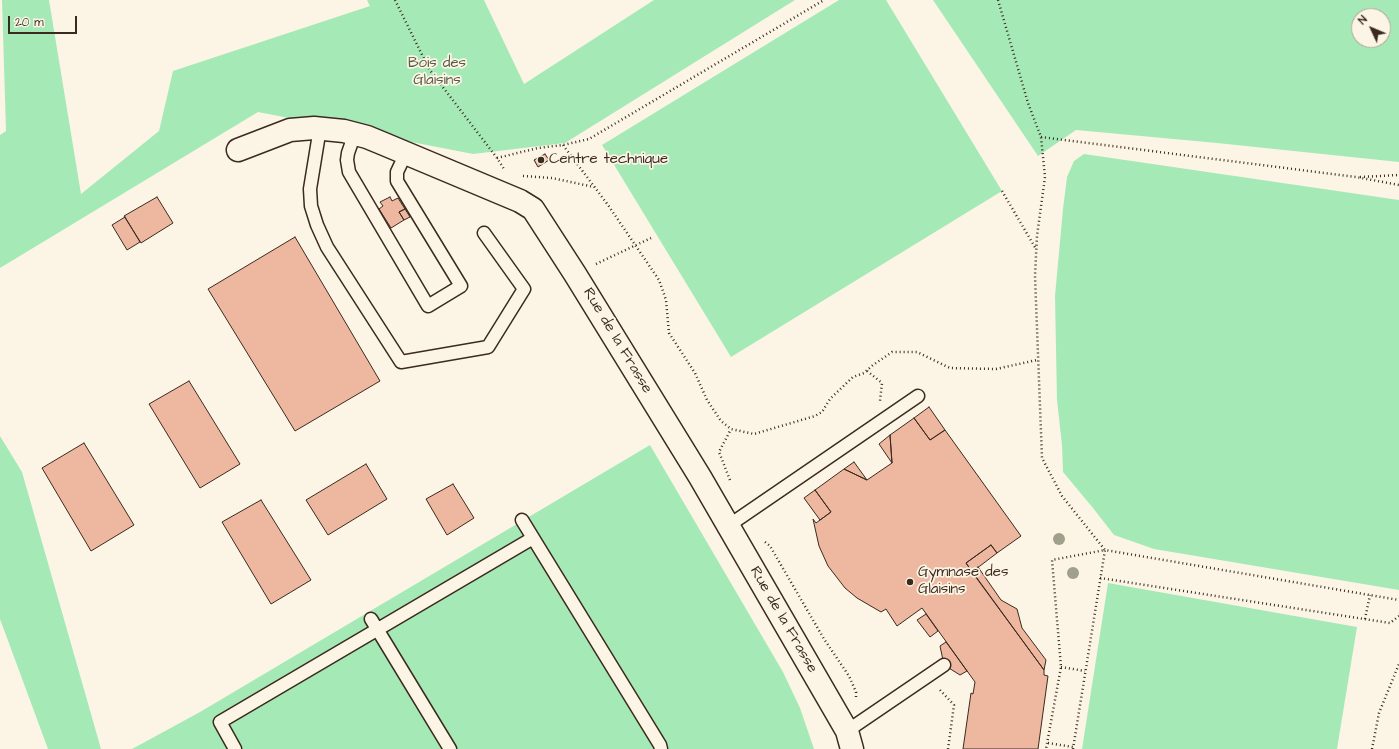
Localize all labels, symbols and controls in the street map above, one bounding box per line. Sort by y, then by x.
scale bar [10,8,79,34]
north arrow [1351,8,1391,48]
text: N [1355,12,1371,28]
text: 20 m [15,14,44,31]
park label: Bois des Glaisins [408,55,466,90]
place label: Centre technique [549,151,668,169]
marker: Centre technique [536,155,546,165]
street label: Rue de la Frasse [578,285,656,397]
street label: Rue de la Frasse [745,564,821,676]
place label: Gymnase des Glaisins [918,564,1008,599]
marker: Gymnase des Glaisins [905,577,915,587]

